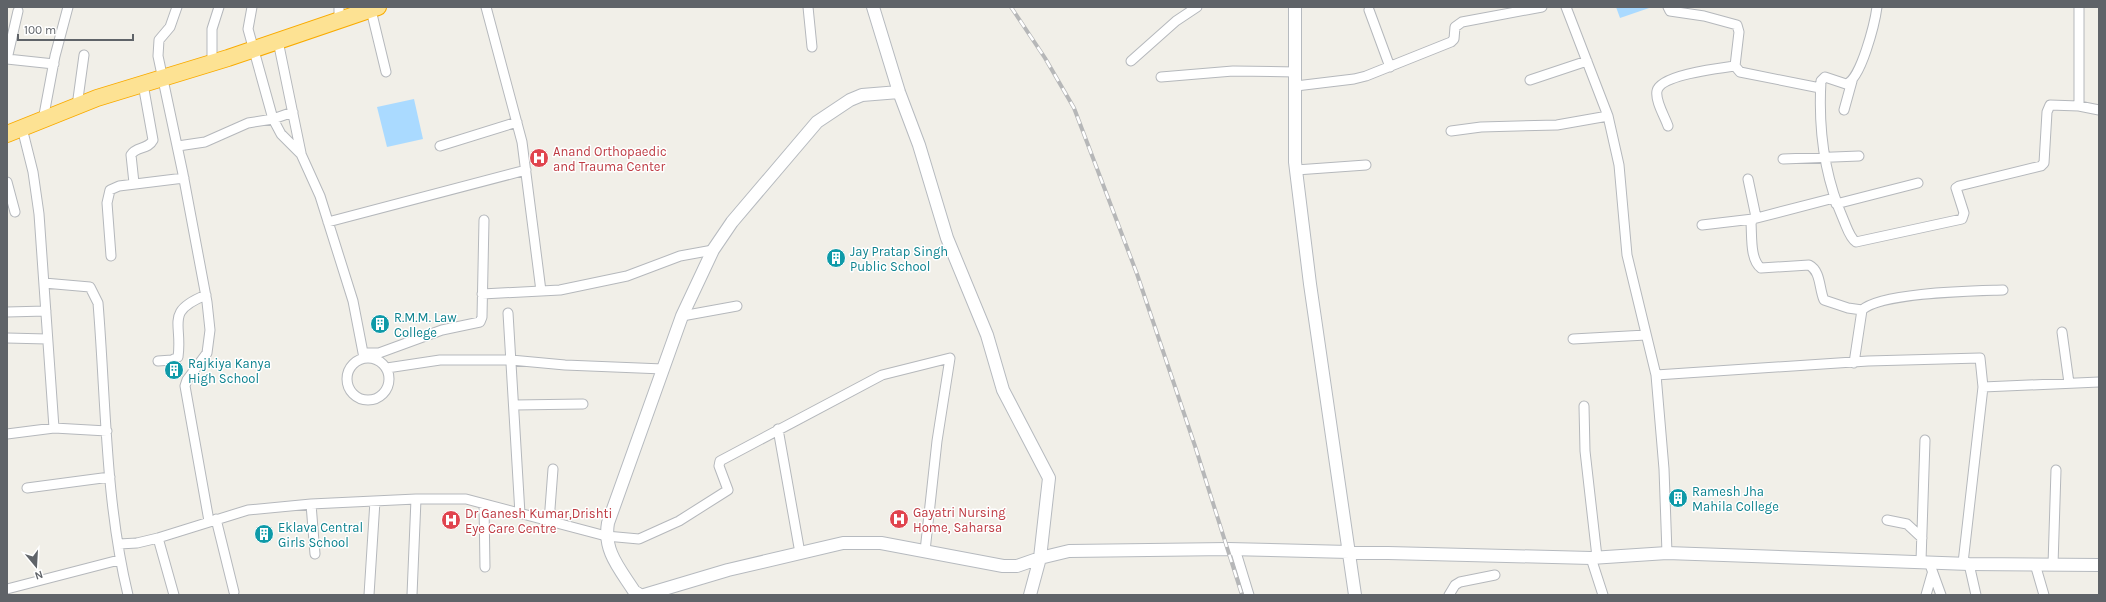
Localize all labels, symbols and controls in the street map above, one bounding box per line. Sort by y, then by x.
scale bar [18,16,133,42]
text: 100 m [24,23,56,37]
place label: Anand Orthopaedic and Trauma Center [553,144,667,174]
hospital icon: Anand Orthopaedic and Trauma Center [528,147,550,169]
place label: Jay Pratap Singh Public School [850,244,948,274]
building icon: Jay Pratap Singh Public School [825,247,847,269]
place label: R.M.M. Law College [394,310,457,340]
building icon: R.M.M. Law College [369,313,391,335]
place label: Rajkiya Kanya High School [188,356,271,386]
building icon: Rajkiya Kanya High School [163,359,185,381]
place label: Ramesh Jha Mahila College [1692,484,1779,514]
building icon: Ramesh Jha Mahila College [1667,487,1689,509]
place label: Gayatri Nursing Home, Saharsa [913,505,1006,535]
place label: Dr Ganesh Kumar,Drishti Eye Care Centre [465,506,612,536]
hospital icon: Gayatri Nursing Home, Saharsa [888,508,910,530]
hospital icon: Dr Ganesh Kumar,Drishti Eye Care Centre [440,509,462,531]
place label: Eklava Central Girls School [278,520,363,550]
building icon: Eklava Central Girls School [253,523,275,545]
north arrow [16,546,56,586]
text: N [33,568,45,582]

